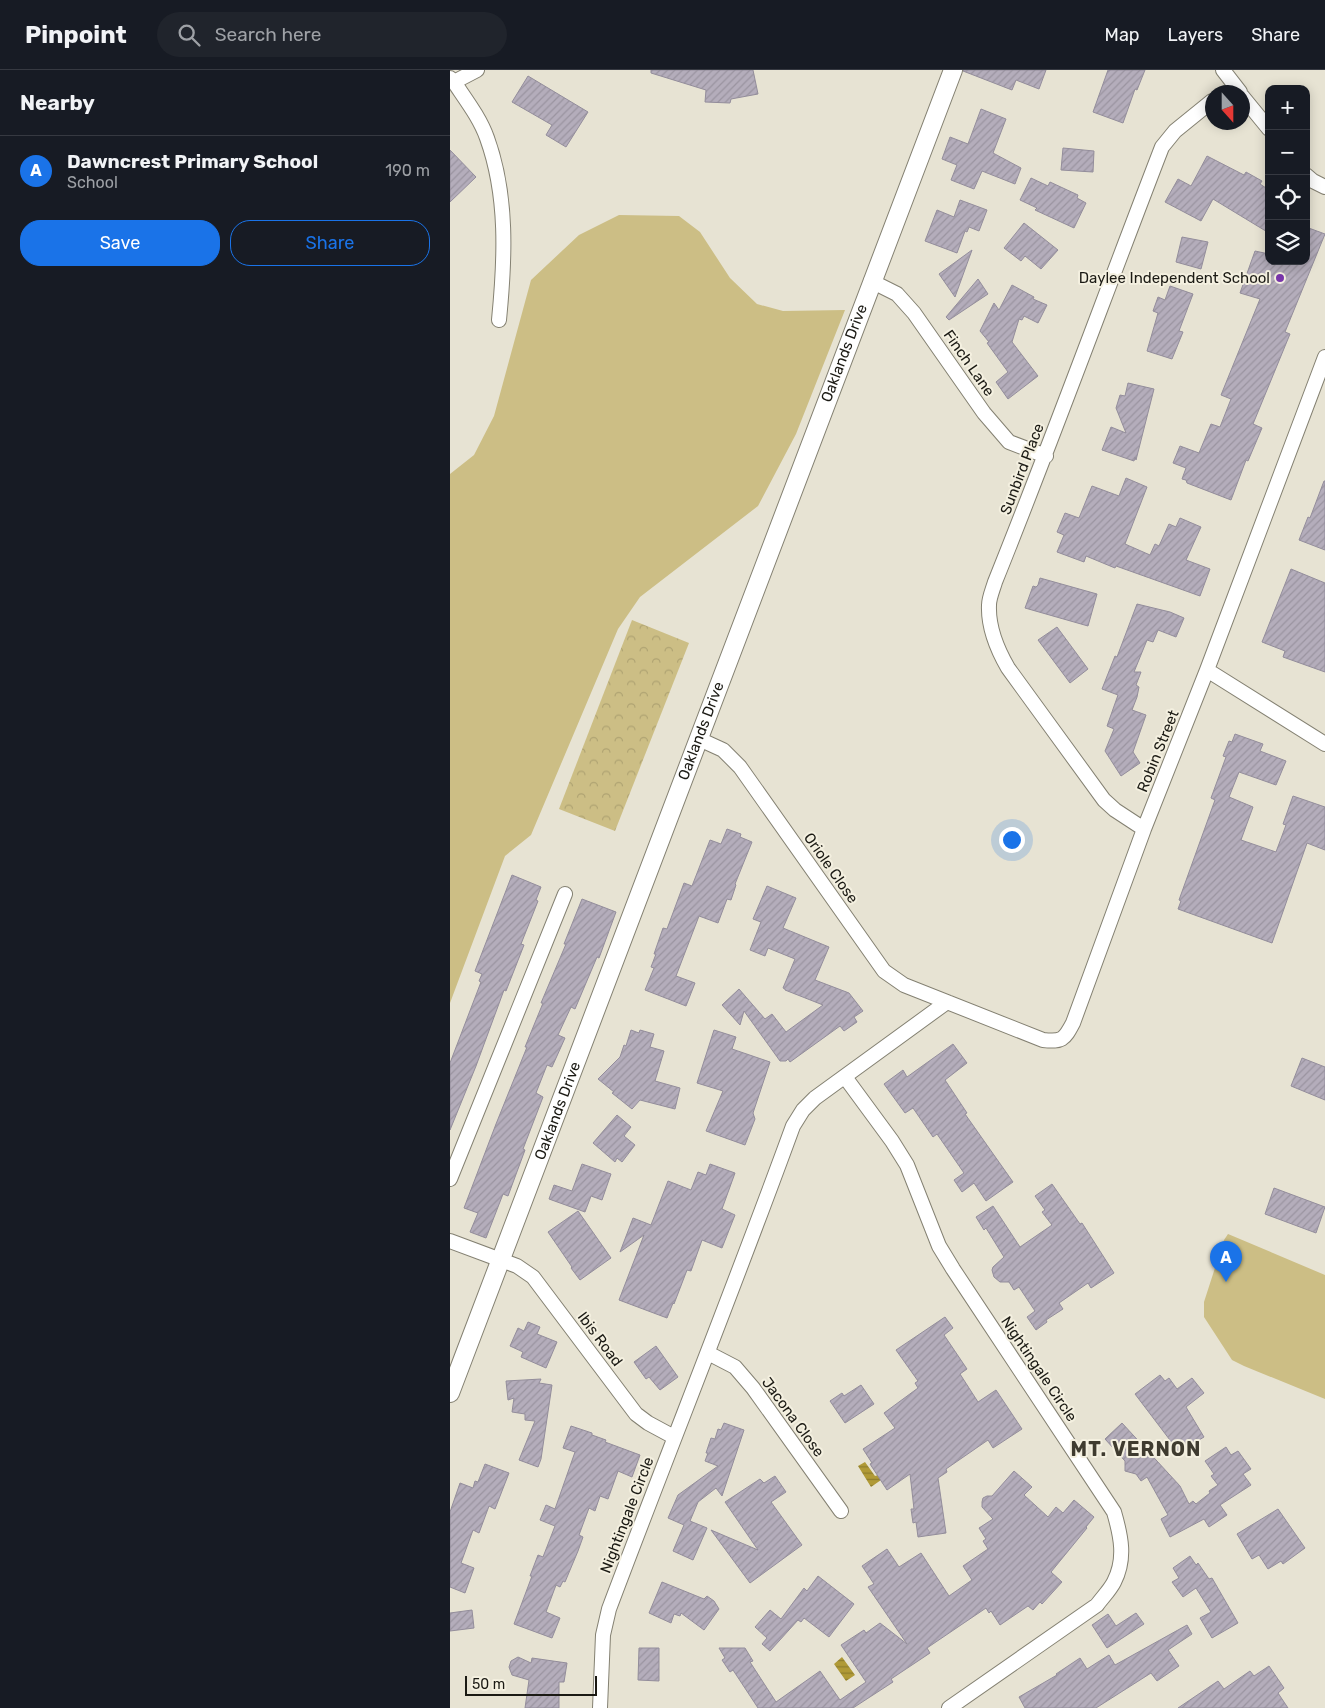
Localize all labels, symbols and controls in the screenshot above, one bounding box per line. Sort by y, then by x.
search box [157,12,507,57]
text: Pinpoint [25,21,127,49]
icon: search [175,21,203,49]
text: Search here [215,23,321,46]
text: Map [1105,24,1140,46]
text: Layers [1168,24,1223,46]
text: Share [1251,24,1300,46]
north arrow [1205,85,1250,130]
map controls [1265,85,1310,265]
button: + [1265,85,1310,130]
text: Nearby [20,90,95,115]
button: − [1265,130,1310,175]
text: Dawncrest Primary School [67,150,318,173]
text: A [30,161,42,180]
text: 190 m [385,161,430,180]
text: School [67,173,118,192]
button: locate [1265,175,1310,220]
button: Save [20,220,220,266]
button: Share [230,220,430,266]
button: layers [1265,220,1310,265]
place label: Daylee Independent School [1079,269,1270,287]
marker: Daylee Independent School [1274,272,1286,284]
street label: Oaklands Drive [817,302,871,405]
street label: Finch Lane [940,326,998,400]
street label: Sunbird Place [996,421,1048,517]
street label: Oaklands Drive [674,679,728,783]
street label: Robin Street [1133,707,1183,795]
your location [999,827,1025,853]
street label: Oriole Close [800,829,862,907]
street label: Oaklands Drive [531,1059,584,1162]
pin: A [1210,1241,1242,1282]
street label: Ibis Road [574,1308,626,1370]
street label: Nightingale Circle [997,1313,1081,1425]
street label: Jacona Close [758,1374,828,1460]
district label: MT. VERNON [1071,1437,1201,1461]
street label: Nightingale Circle [597,1454,657,1576]
scale bar [465,1673,598,1696]
text: 50 m [472,1676,505,1693]

